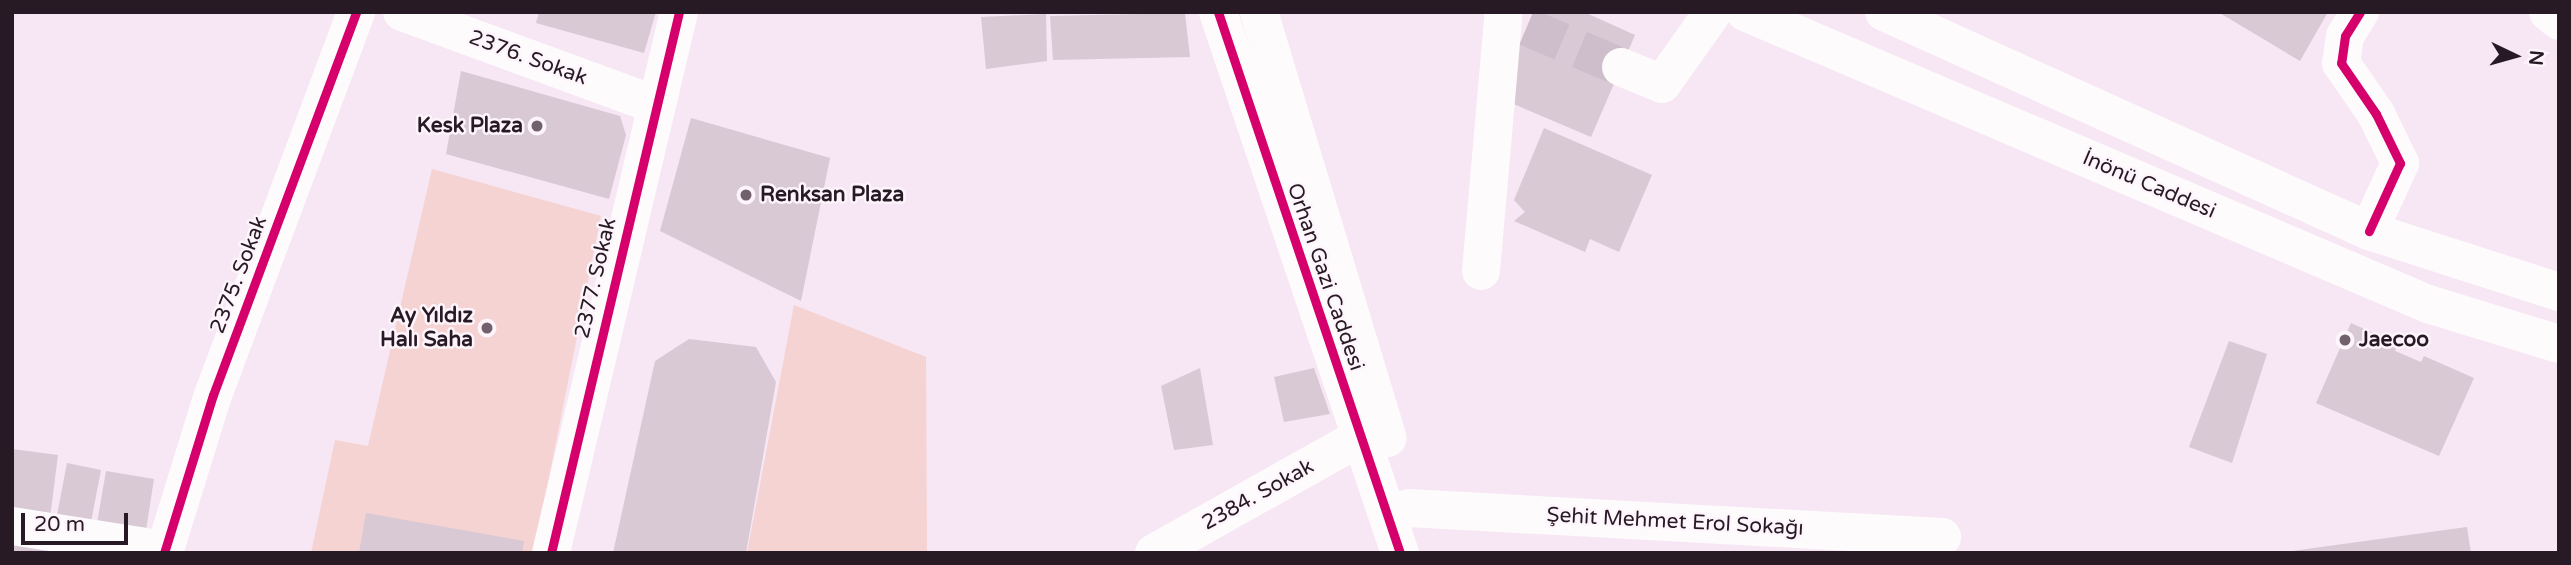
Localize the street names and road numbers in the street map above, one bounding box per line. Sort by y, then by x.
street label: 2376. Sokak [465,25,591,91]
street label: İnönü Caddesi [2079,146,2219,224]
street label: Orhan Gazi Caddesi [1281,180,1369,374]
street label: 2375. Sokak [205,213,273,337]
street label: 2377. Sokak [570,215,622,341]
street label: 2384. Sokak [1198,454,1318,536]
street label: Şehit Mehmet Erol Sokağı [1546,503,1804,541]

